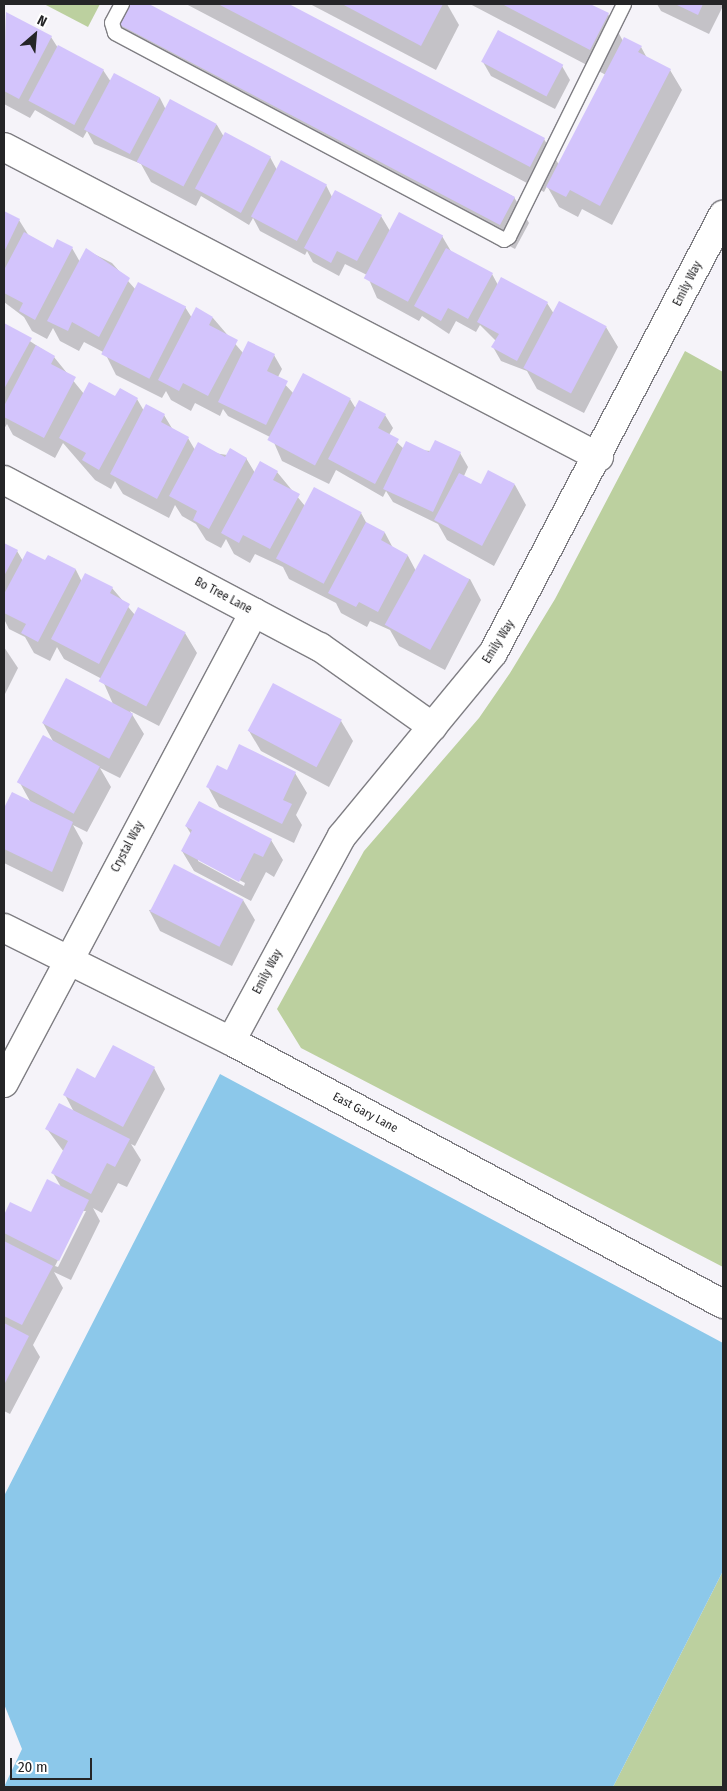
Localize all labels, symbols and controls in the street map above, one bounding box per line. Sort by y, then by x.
north arrow [10,10,60,60]
text: N [34,12,50,31]
street label: Emily Way [671,259,705,309]
street label: Bo Tree Lane [192,575,254,617]
street label: Emily Way [480,618,518,666]
street label: Crystal Way [109,819,147,875]
street label: Emily Way [250,947,286,997]
street label: East Gary Lane [330,1090,400,1136]
scale bar [12,1748,95,1780]
text: 20 m [18,1758,48,1776]

